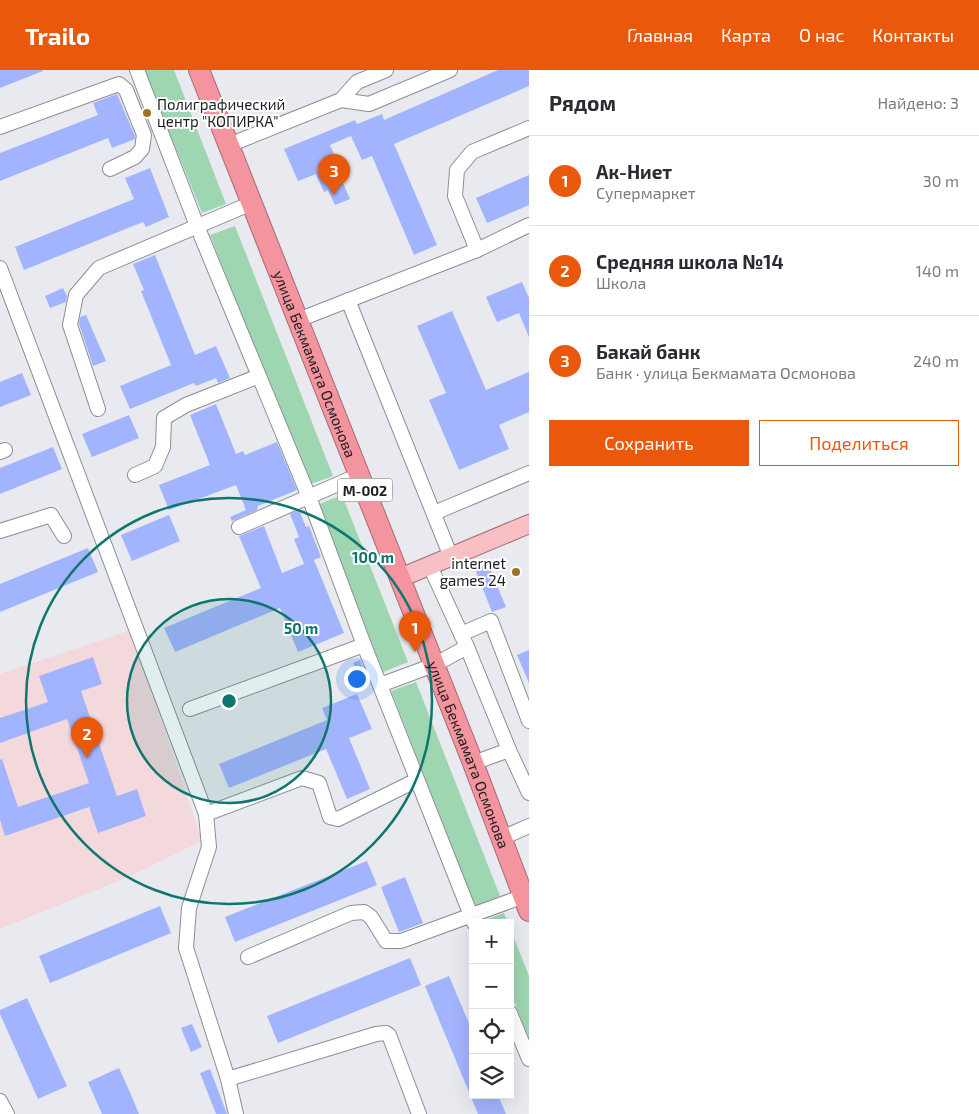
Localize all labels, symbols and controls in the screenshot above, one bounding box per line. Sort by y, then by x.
text: Trailo [25,21,90,50]
text: Главная [627,24,693,46]
text: Карта [721,24,771,46]
text: О нас [799,24,844,46]
text: Контакты [872,24,954,46]
text: Рядом [549,90,616,115]
text: Найдено: 3 [877,93,959,112]
place label: Полиграфический центр "КОПИРКА" [157,95,285,130]
marker: Полиграфический центр "КОПИРКА" [141,107,153,119]
pin: 3 [318,154,350,195]
text: Ак-Ниет [596,160,672,183]
text: 1 [562,171,568,190]
text: 30 m [923,171,959,190]
text: Супермаркет [596,183,695,202]
text: Средняя школа №14 [596,250,784,273]
text: 2 [560,261,570,280]
text: 140 m [916,261,959,280]
street label: улица Бекмамата Осмонова [269,268,360,460]
text: Школа [596,273,646,292]
text: Бакай банк [596,340,700,363]
text: 3 [560,351,570,370]
text: 240 m [913,351,959,370]
text: Банк · улица Бекмамата Осмонова [596,363,856,382]
button: Сохранить [549,420,749,466]
button: Поделиться [759,420,959,466]
road number: M-002 [338,478,392,502]
text: 100 m [352,548,394,566]
place label: internet games 24 [440,554,506,589]
marker: internet games 24 [510,566,522,578]
pin: 1 [399,611,431,652]
text: 50 m [284,619,318,637]
street label: улица Бекмамата Осмонова [424,658,513,851]
your location [344,666,370,692]
centre of rings [220,692,238,710]
pin: 2 [71,717,103,758]
map controls [469,919,514,1099]
button: + [469,919,514,964]
button: − [469,964,514,1009]
button: locate [469,1009,514,1054]
button: layers [469,1054,514,1099]

